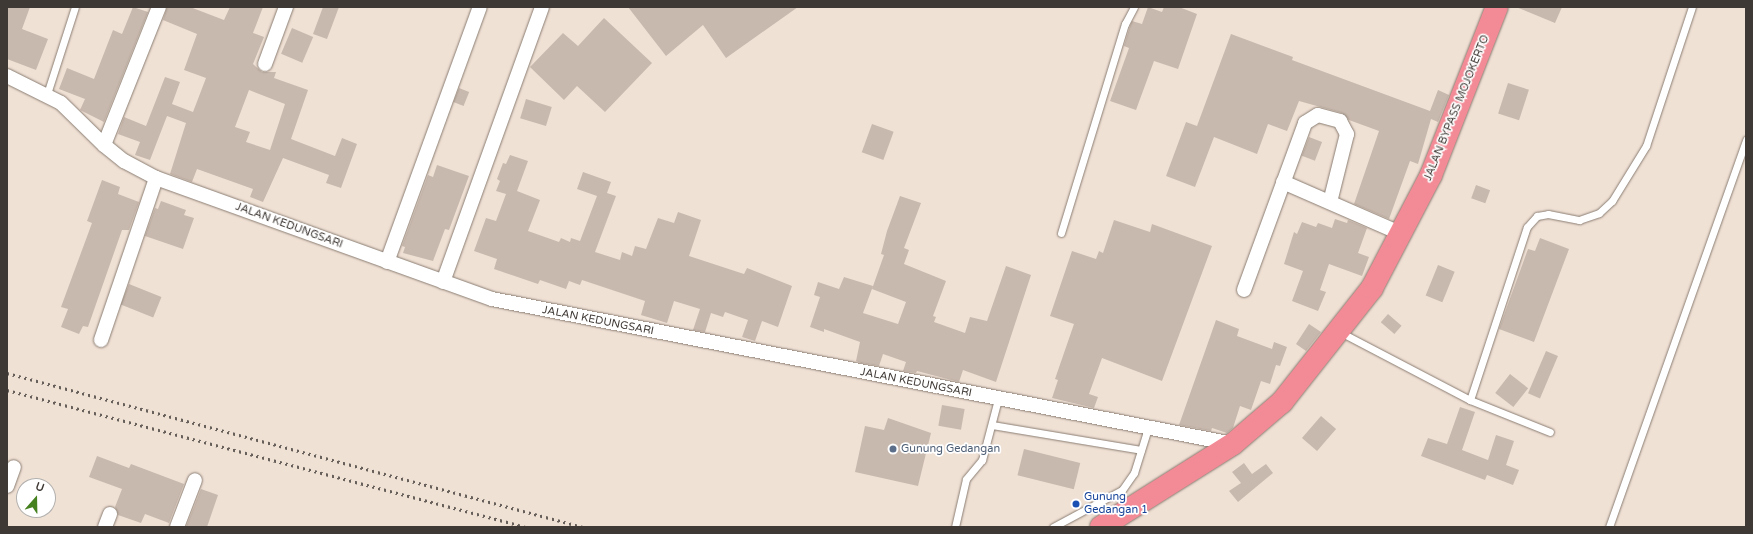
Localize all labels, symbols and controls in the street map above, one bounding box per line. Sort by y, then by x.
street label: JALAN BYPASS MOJOKERTO [1422,33,1492,183]
street label: JALAN KEDUNGSARI [233,200,345,252]
street label: JALAN KEDUNGSARI [541,304,655,338]
street label: JALAN KEDUNGSARI [859,366,973,400]
place label: Gunung Gedangan [901,442,1000,456]
marker: Gunung Gedangan [888,444,898,454]
north arrow [16,478,56,518]
text: U [34,480,46,495]
place label: Gunung Gedangan 1 [1084,491,1148,517]
marker: Gunung Gedangan 1 [1071,499,1081,509]

